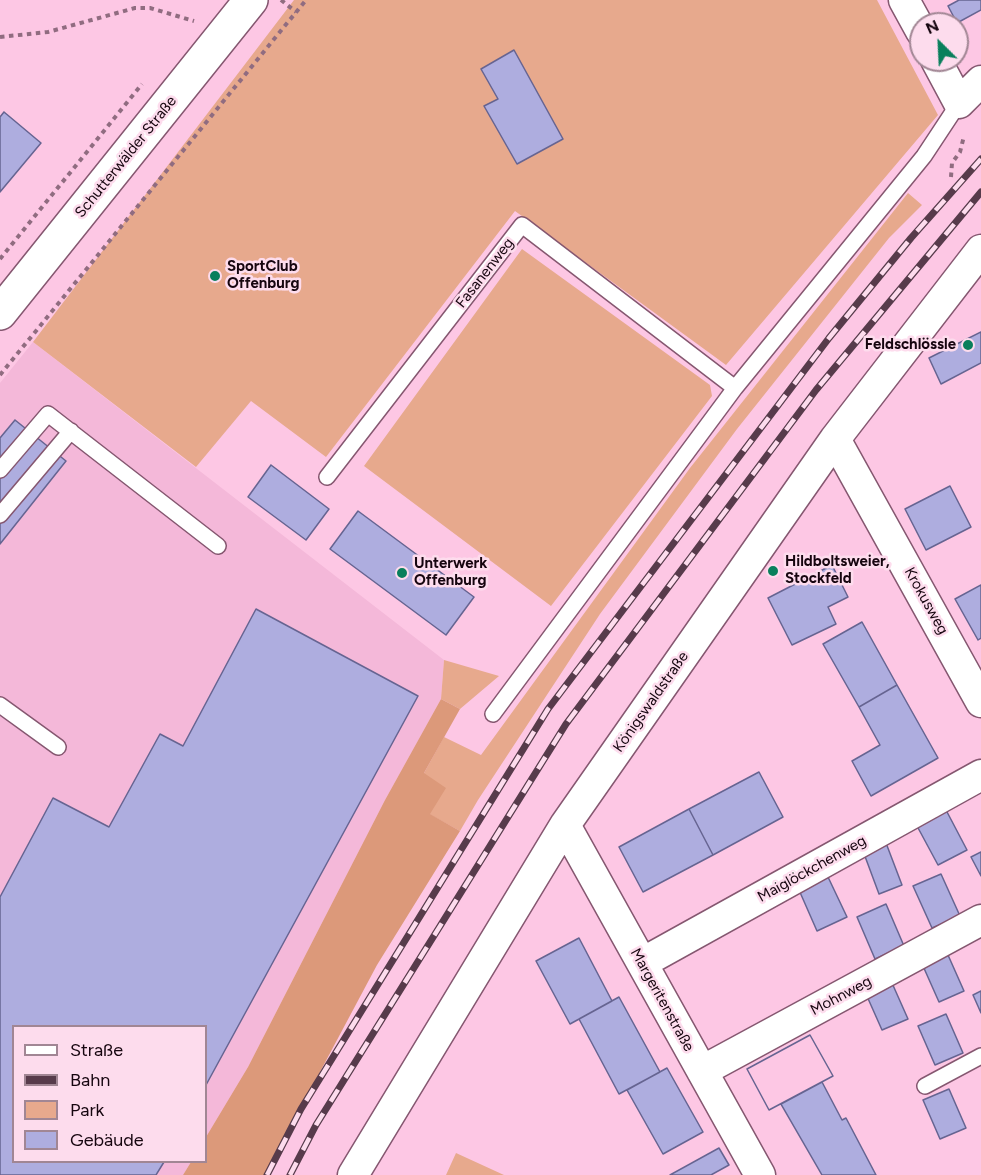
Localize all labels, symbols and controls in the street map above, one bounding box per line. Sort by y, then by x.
north arrow [909,12,969,72]
text: N [923,16,942,38]
street label: Schutterwälder Straße [71,93,181,221]
street label: Fasanenweg [452,234,518,312]
place label: SportClub Offenburg [227,258,299,293]
marker: SportClub Offenburg [208,269,222,283]
place label: Feldschlössle [865,336,956,354]
marker: Feldschlössle [961,338,975,352]
place label: Hildboltsweier, Stockfeld [785,553,890,588]
place label: Unterwerk Offenburg [414,555,487,590]
marker: Hildboltsweier, Stockfeld [766,564,780,578]
street label: Krokusweg [900,564,952,638]
marker: Unterwerk Offenburg [395,566,409,580]
street label: Königswaldstraße [610,648,692,756]
street label: Maiglöckchenweg [755,832,869,906]
street label: Margeritenstraße [626,945,698,1055]
street label: Mohnweg [807,972,875,1020]
legend [12,1025,207,1163]
text: Straße [70,1039,123,1061]
text: Bahn [70,1069,110,1091]
text: Park [70,1099,104,1121]
text: Gebäude [70,1129,144,1151]

